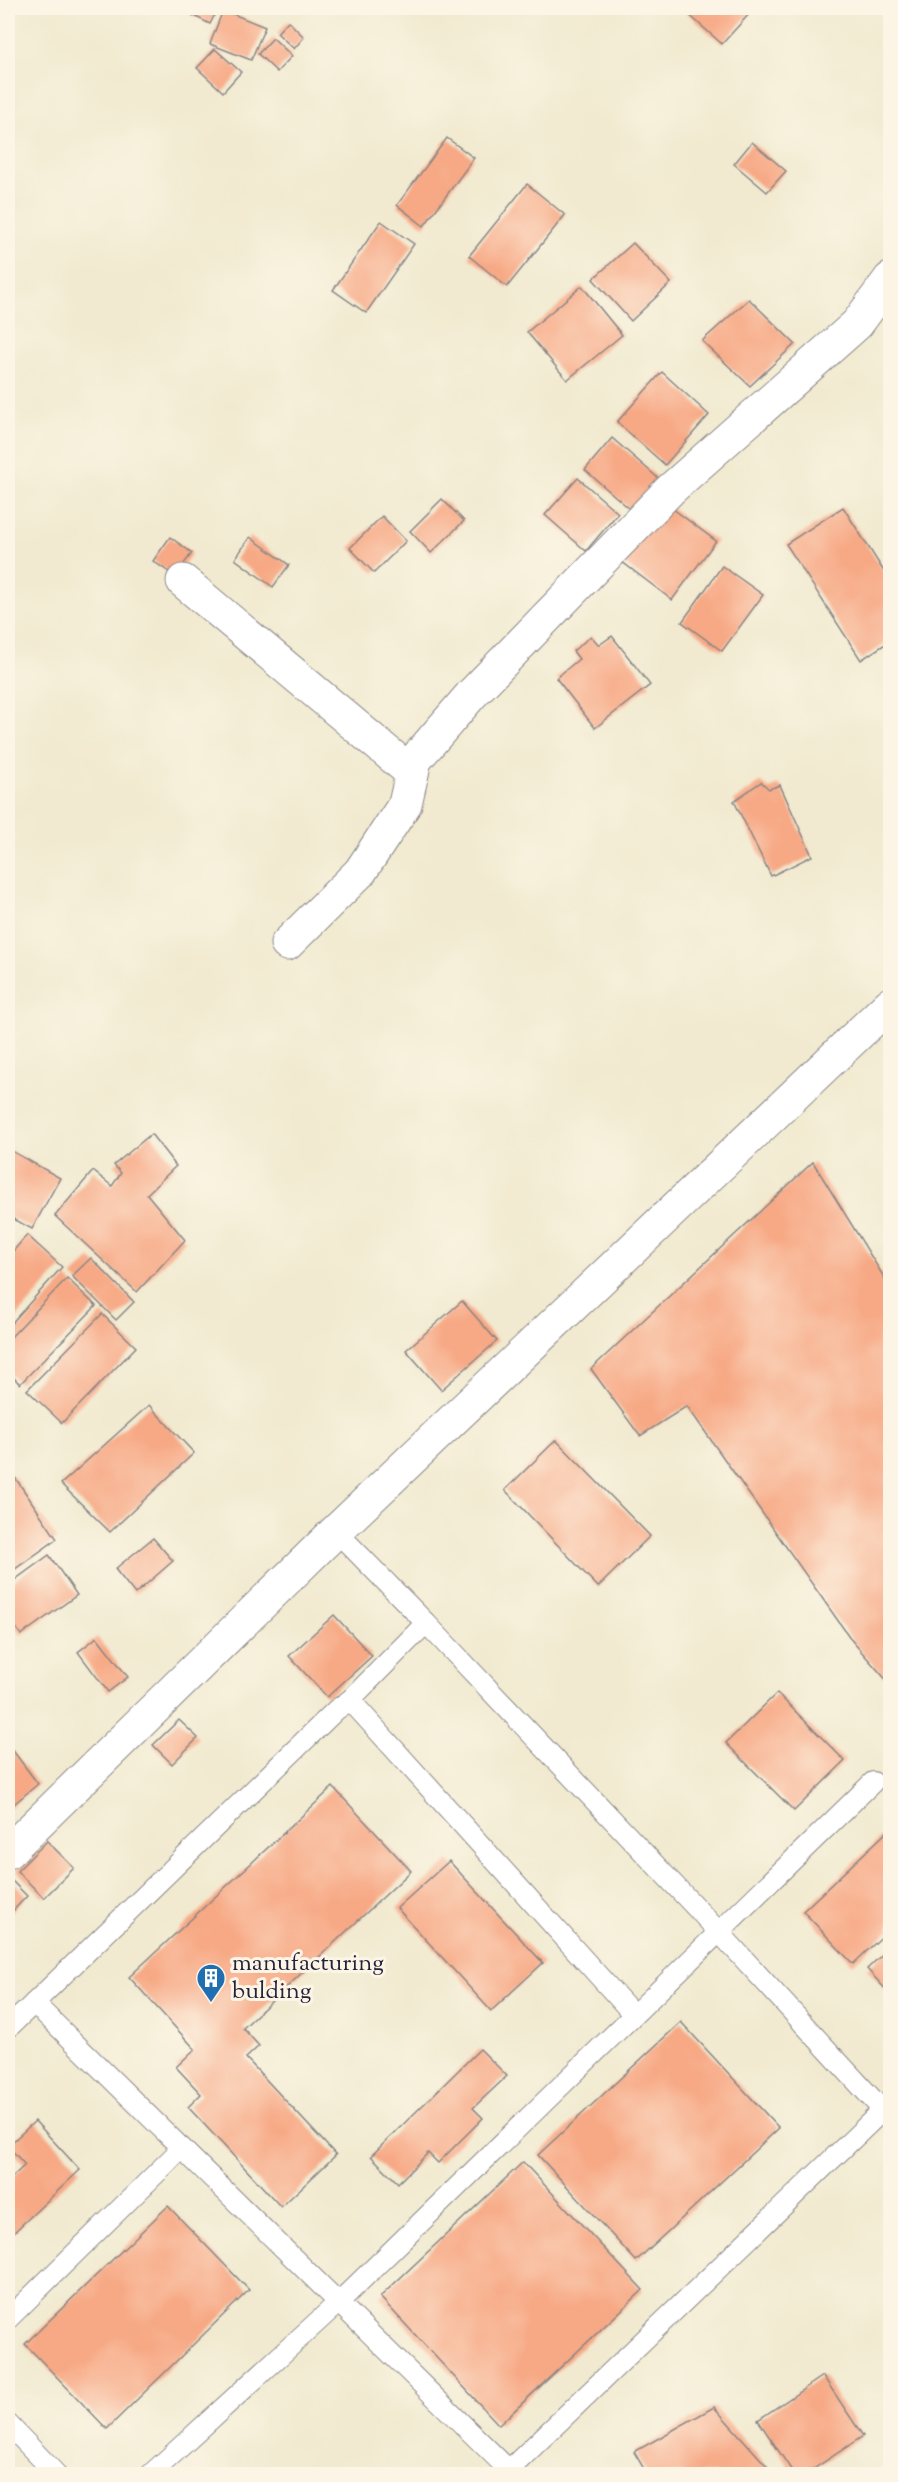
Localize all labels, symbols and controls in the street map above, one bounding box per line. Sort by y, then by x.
place label: manufacturing bulding [232,1947,384,2009]
building icon: manufacturing bulding [195,1962,227,2004]

